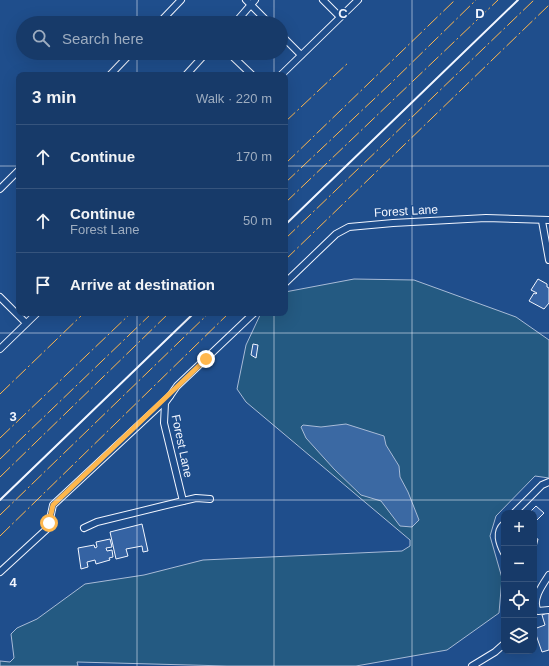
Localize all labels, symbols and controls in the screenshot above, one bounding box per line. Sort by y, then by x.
text: C [338,6,348,21]
text: D [475,6,485,21]
search box [16,16,288,60]
icon: search [30,27,52,49]
text: Search here [62,30,144,47]
text: 3 min [32,88,76,107]
text: Walk · 220 m [196,91,272,106]
icon: ahead [32,146,54,168]
text: Continue [70,148,135,165]
text: 170 m [236,149,272,164]
street label: Forest Lane [374,202,439,220]
text: Continue [70,205,135,222]
icon: ahead [32,210,54,232]
text: 50 m [243,213,272,228]
text: Forest Lane [70,222,139,237]
icon: arrive [32,274,54,296]
text: Arrive at destination [70,276,215,293]
route end [197,350,215,368]
text: 3 [9,409,17,424]
street label: Forest Lane [168,413,196,479]
map controls [501,510,537,654]
button: + [501,510,537,546]
route start [40,514,58,532]
button: − [501,546,537,582]
text: 4 [9,575,17,590]
button: locate [501,582,537,618]
button: layers [501,618,537,654]

